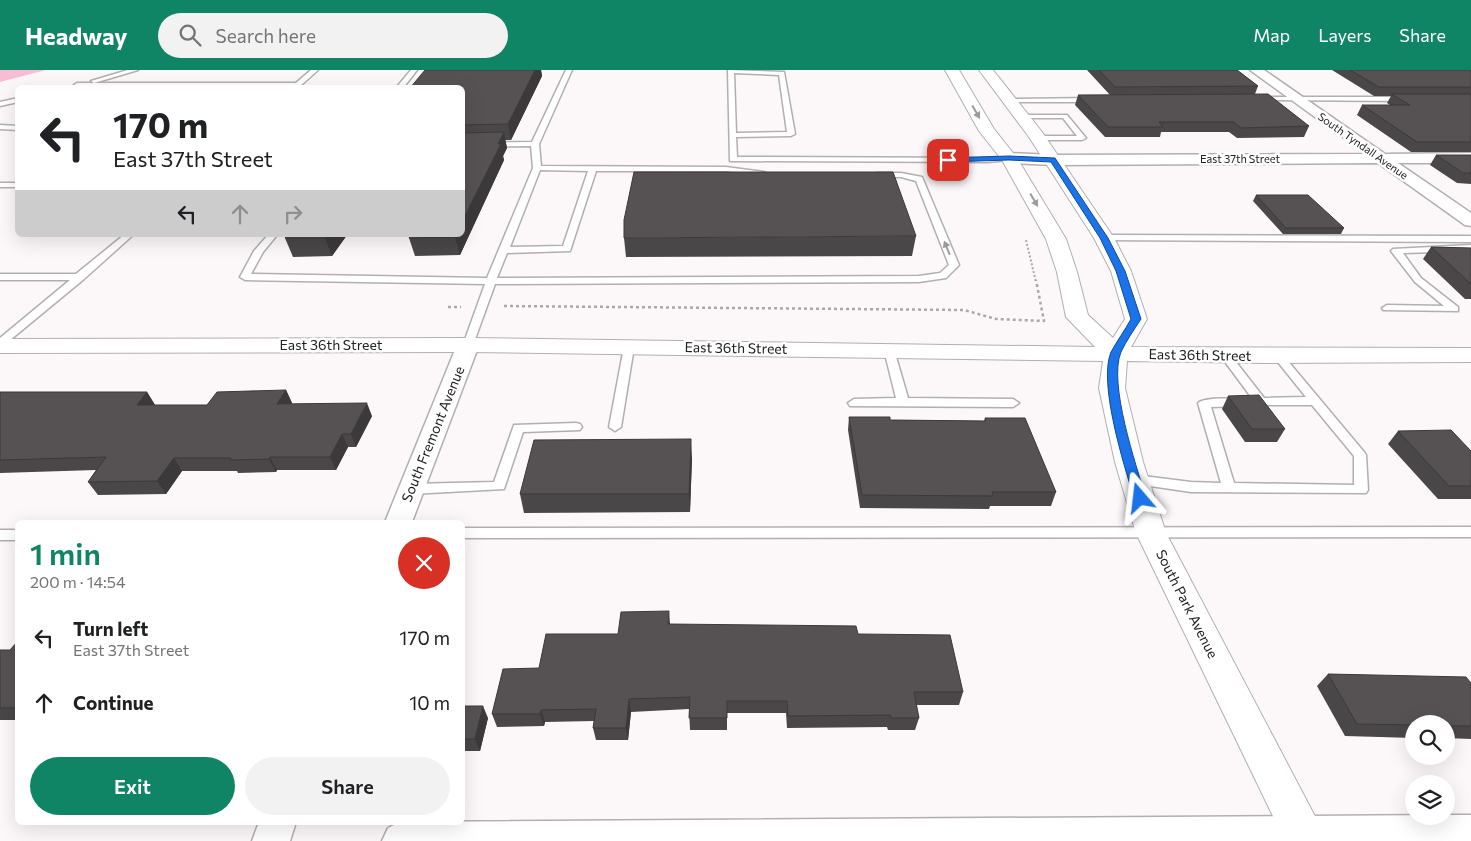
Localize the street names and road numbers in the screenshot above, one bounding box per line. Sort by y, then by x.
street label: South Tyndall Avenue [1316,110,1411,182]
street label: East 37th Street [1200,152,1280,165]
street label: East 36th Street [280,336,383,353]
street label: East 36th Street [684,338,788,357]
street label: East 36th Street [1148,345,1252,364]
street label: South Fremont Avenue [397,363,468,504]
street label: South Park Avenue [1153,547,1222,661]

